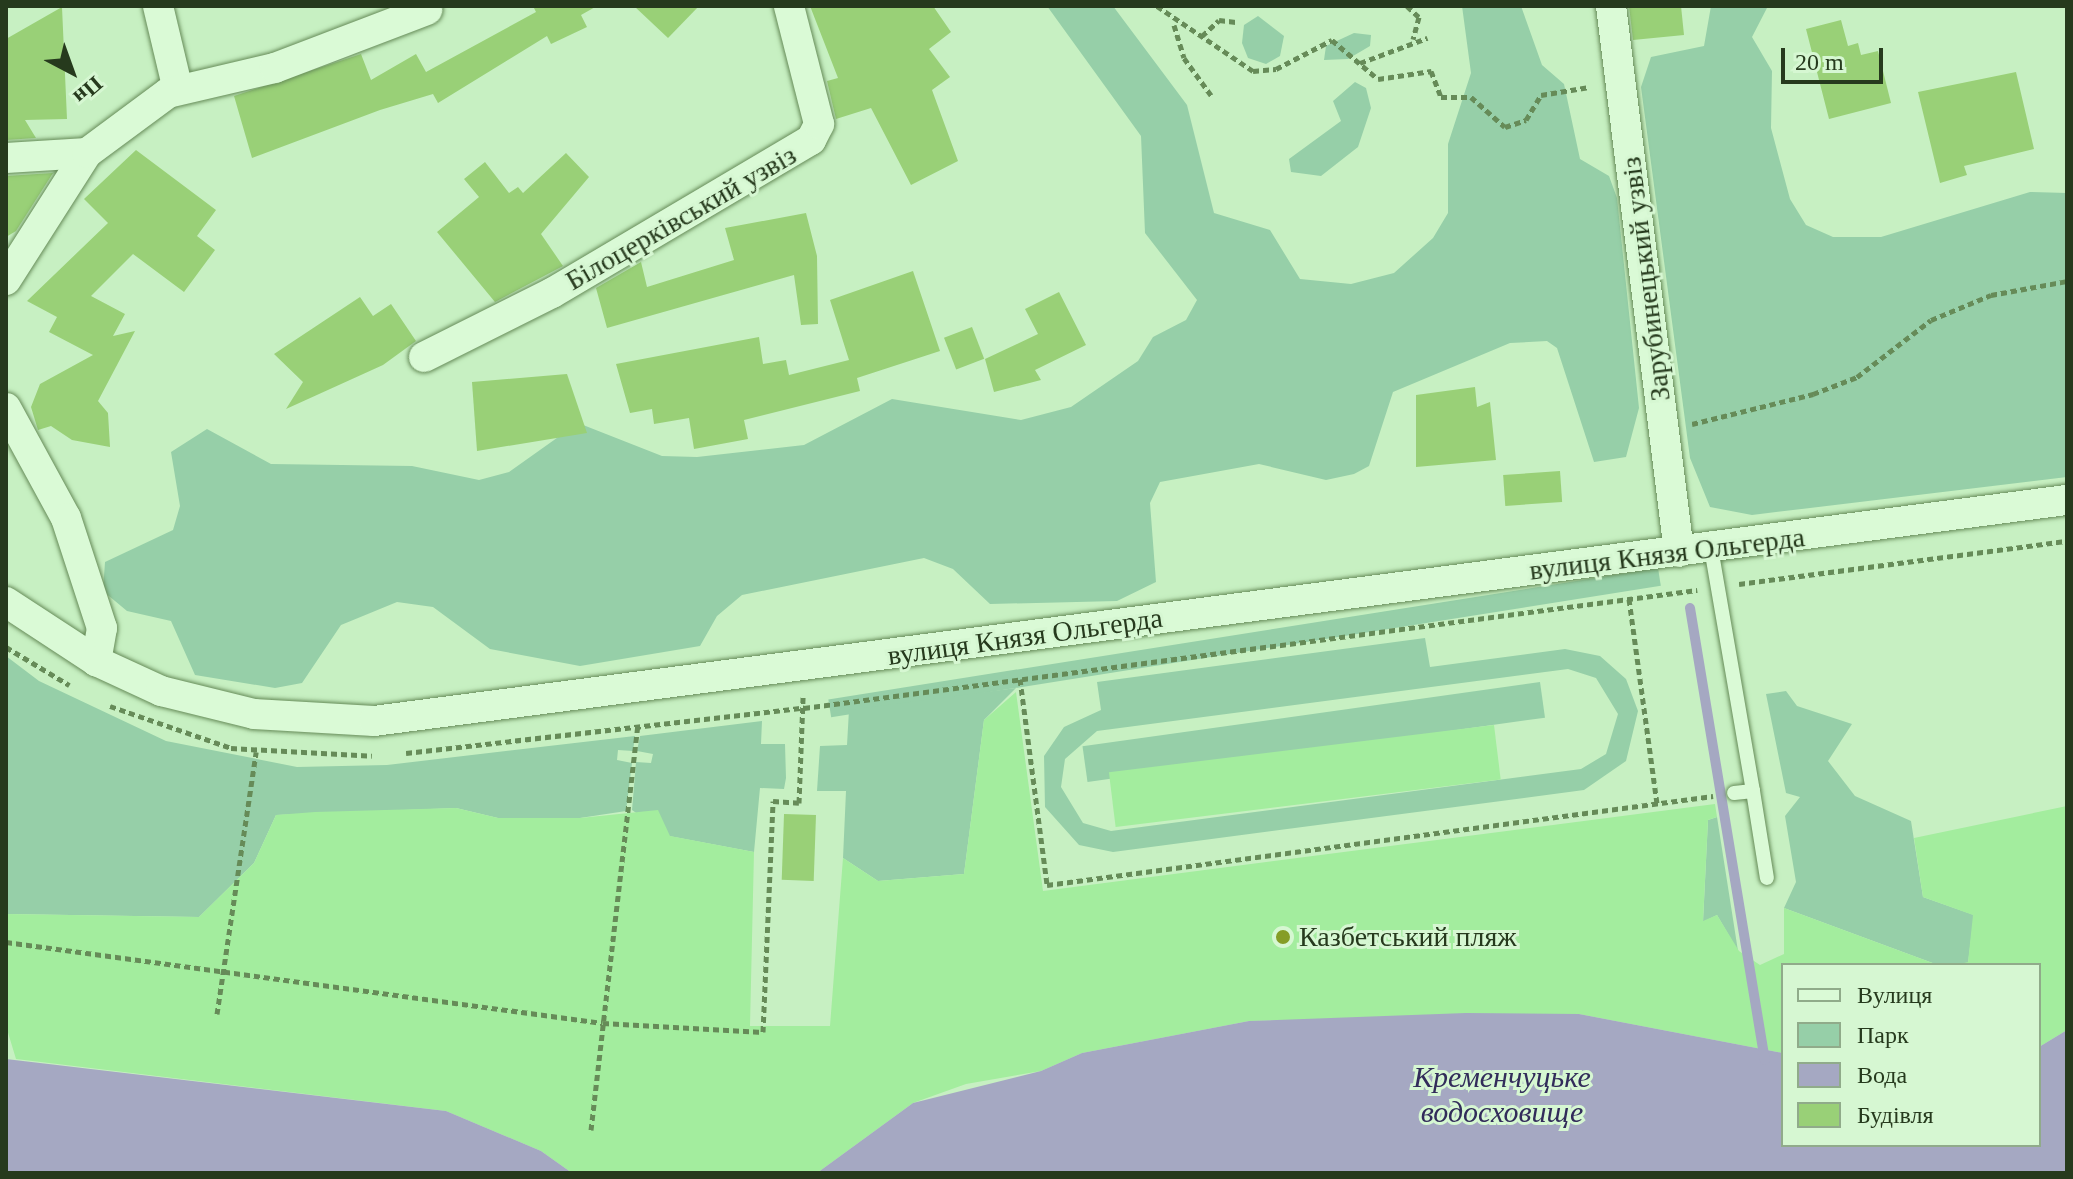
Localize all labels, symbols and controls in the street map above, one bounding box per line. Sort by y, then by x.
north arrow [32,32,112,112]
scale bar [1785,32,1887,82]
text: 20 m [1795,49,1844,75]
text: Пн [69,71,108,110]
street label: Білоцерківський узвіз [560,138,802,298]
street label: Зарубинецький узвіз [1614,155,1678,403]
street label: вулиця Князя Ольгерда [1527,520,1807,588]
street label: вулиця Князя Ольгерда [885,601,1165,673]
place label: Казбетський пляж [1299,920,1517,954]
marker: Казбетський пляж [1274,928,1292,946]
legend [1781,963,2041,1147]
text: Вулиця [1857,982,1932,1008]
text: Парк [1857,1022,1909,1048]
water label: Кременчуцьке водосховище [1413,1059,1591,1130]
text: Вода [1857,1062,1907,1088]
text: Будівля [1857,1102,1934,1128]

